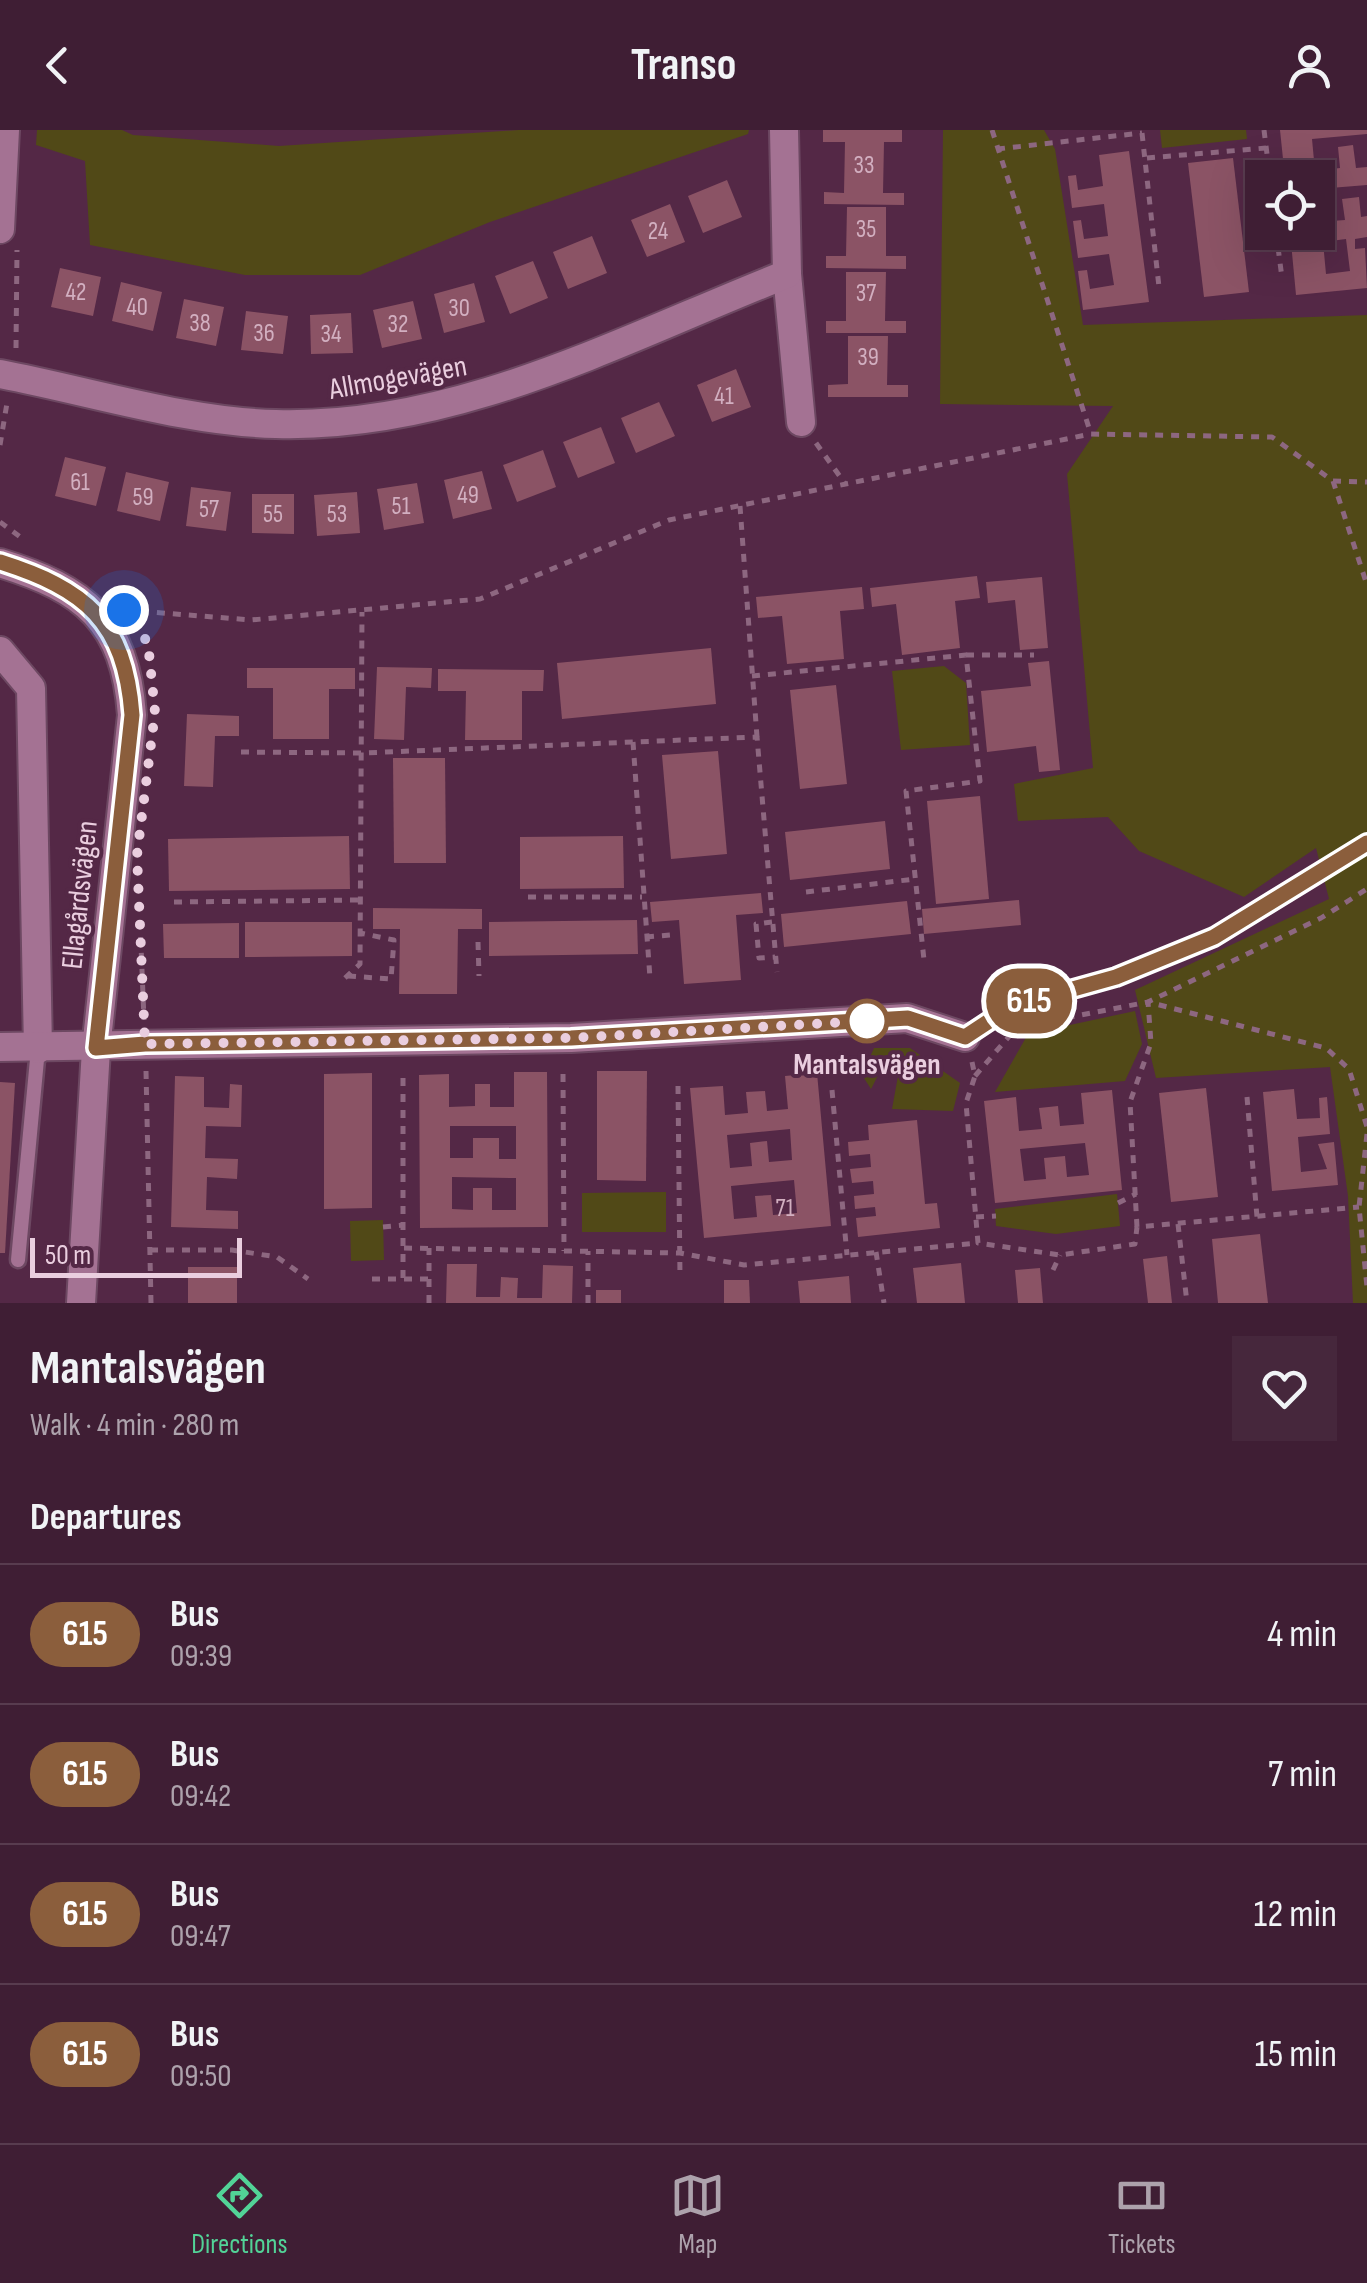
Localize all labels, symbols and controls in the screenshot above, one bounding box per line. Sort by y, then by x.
icon: back [30,38,85,93]
text: Transo [631,38,736,93]
icon: person [1282,38,1337,93]
house number: 33 [854,150,874,181]
map controls [1245,160,1335,250]
button: locate [1245,160,1335,250]
house number: 35 [856,214,876,245]
house number: 24 [648,216,668,247]
house number: 42 [66,277,86,308]
house number: 37 [856,278,876,309]
house number: 40 [126,292,148,323]
house number: 30 [448,293,470,324]
house number: 38 [189,308,211,339]
house number: 32 [388,309,408,340]
house number: 36 [253,318,275,349]
house number: 34 [321,319,341,350]
house number: 39 [857,342,879,373]
street label: Allmogevägen [325,348,470,408]
house number: 41 [714,381,734,412]
house number: 61 [70,467,90,498]
house number: 49 [457,480,479,511]
house number: 59 [132,482,154,513]
house number: 51 [392,491,411,522]
house number: 57 [199,494,219,525]
house number: 55 [263,499,283,530]
house number: 53 [327,499,347,530]
your location [99,585,149,635]
street label: Ellagårdsvägen [54,819,106,971]
line badge: 615 [972,968,1086,1034]
text: 615 [1006,980,1052,1023]
marker: Mantalsvägen [846,1000,888,1042]
place label: Mantalsvägen [793,1047,941,1083]
house number: 71 [776,1193,795,1224]
scale bar [30,1233,242,1278]
text: 50 m [45,1239,91,1272]
button: heart [1232,1336,1337,1441]
text: Mantalsvägen [30,1340,266,1397]
text: Walk · 4 min · 280 m [30,1406,239,1445]
text: Departures [30,1495,182,1540]
text: Bus [170,1592,219,1637]
text: 4 min [1267,1612,1337,1657]
text: 615 [62,1613,108,1656]
text: 09:39 [170,1637,232,1676]
text: Bus [170,1732,219,1777]
text: 7 min [1268,1752,1337,1797]
text: 615 [62,1753,108,1796]
text: 09:42 [170,1777,231,1816]
text: Bus [170,1872,219,1917]
text: 12 min [1254,1892,1337,1937]
text: 615 [62,1893,108,1936]
text: 09:47 [170,1917,230,1956]
text: Bus [170,2012,219,2057]
text: 15 min [1255,2032,1337,2077]
text: 615 [62,2033,108,2076]
text: 09:50 [170,2057,232,2096]
tab: Directions [191,2168,288,2261]
tab: Map [670,2168,725,2261]
tab: Tickets [1108,2168,1176,2261]

